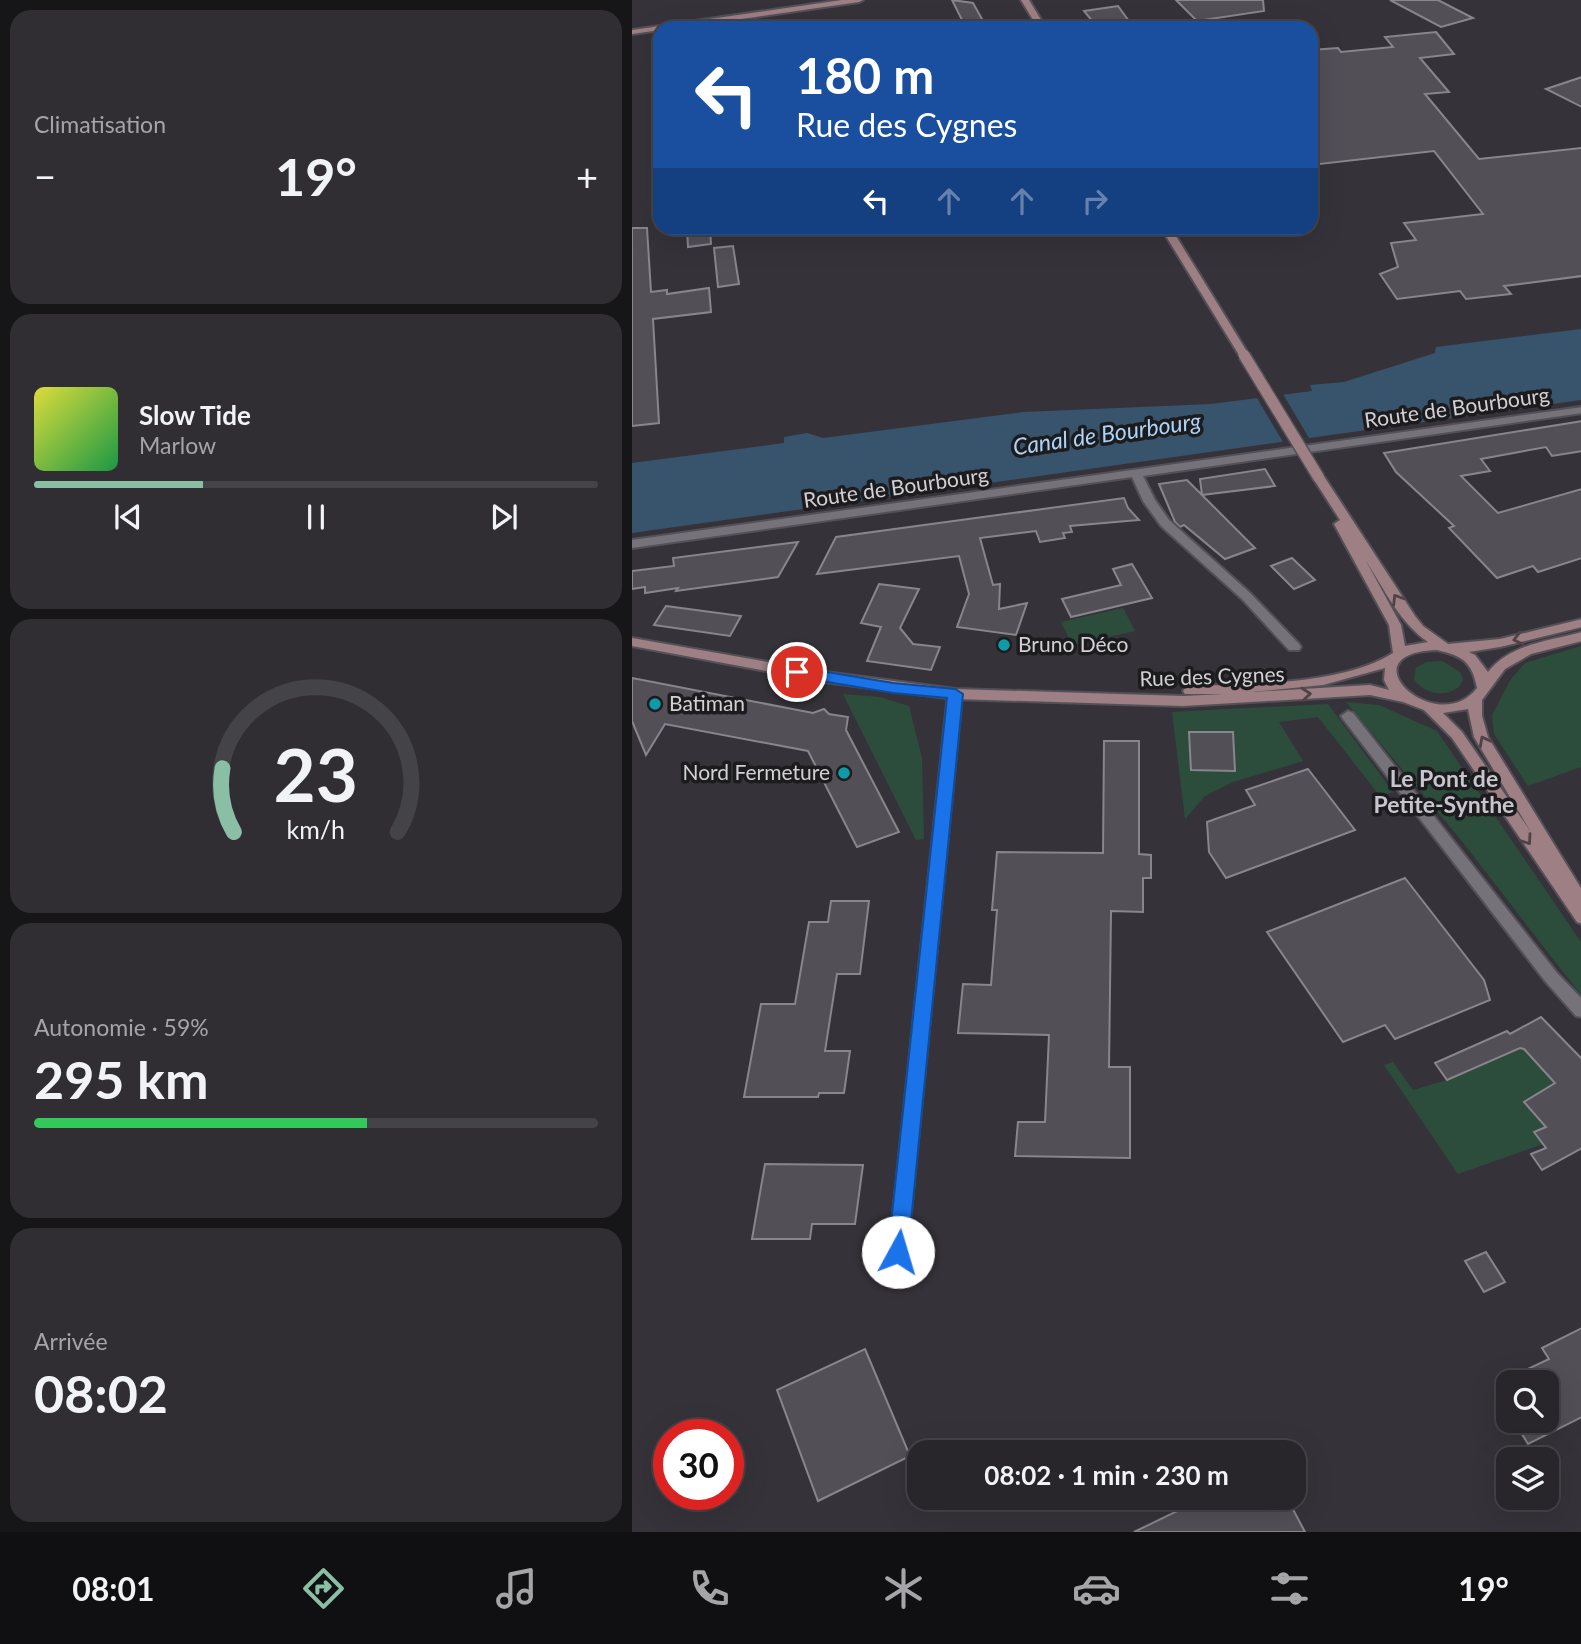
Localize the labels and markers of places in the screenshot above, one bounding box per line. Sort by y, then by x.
place label: Bruno Déco [1018,631,1128,656]
marker: Bruno Déco [996,637,1012,653]
pin [767,642,827,702]
place label: Batiman [669,690,745,715]
marker: Batiman [647,696,663,712]
place label: Nord Fermeture [682,759,830,784]
marker: Nord Fermeture [836,765,852,781]

